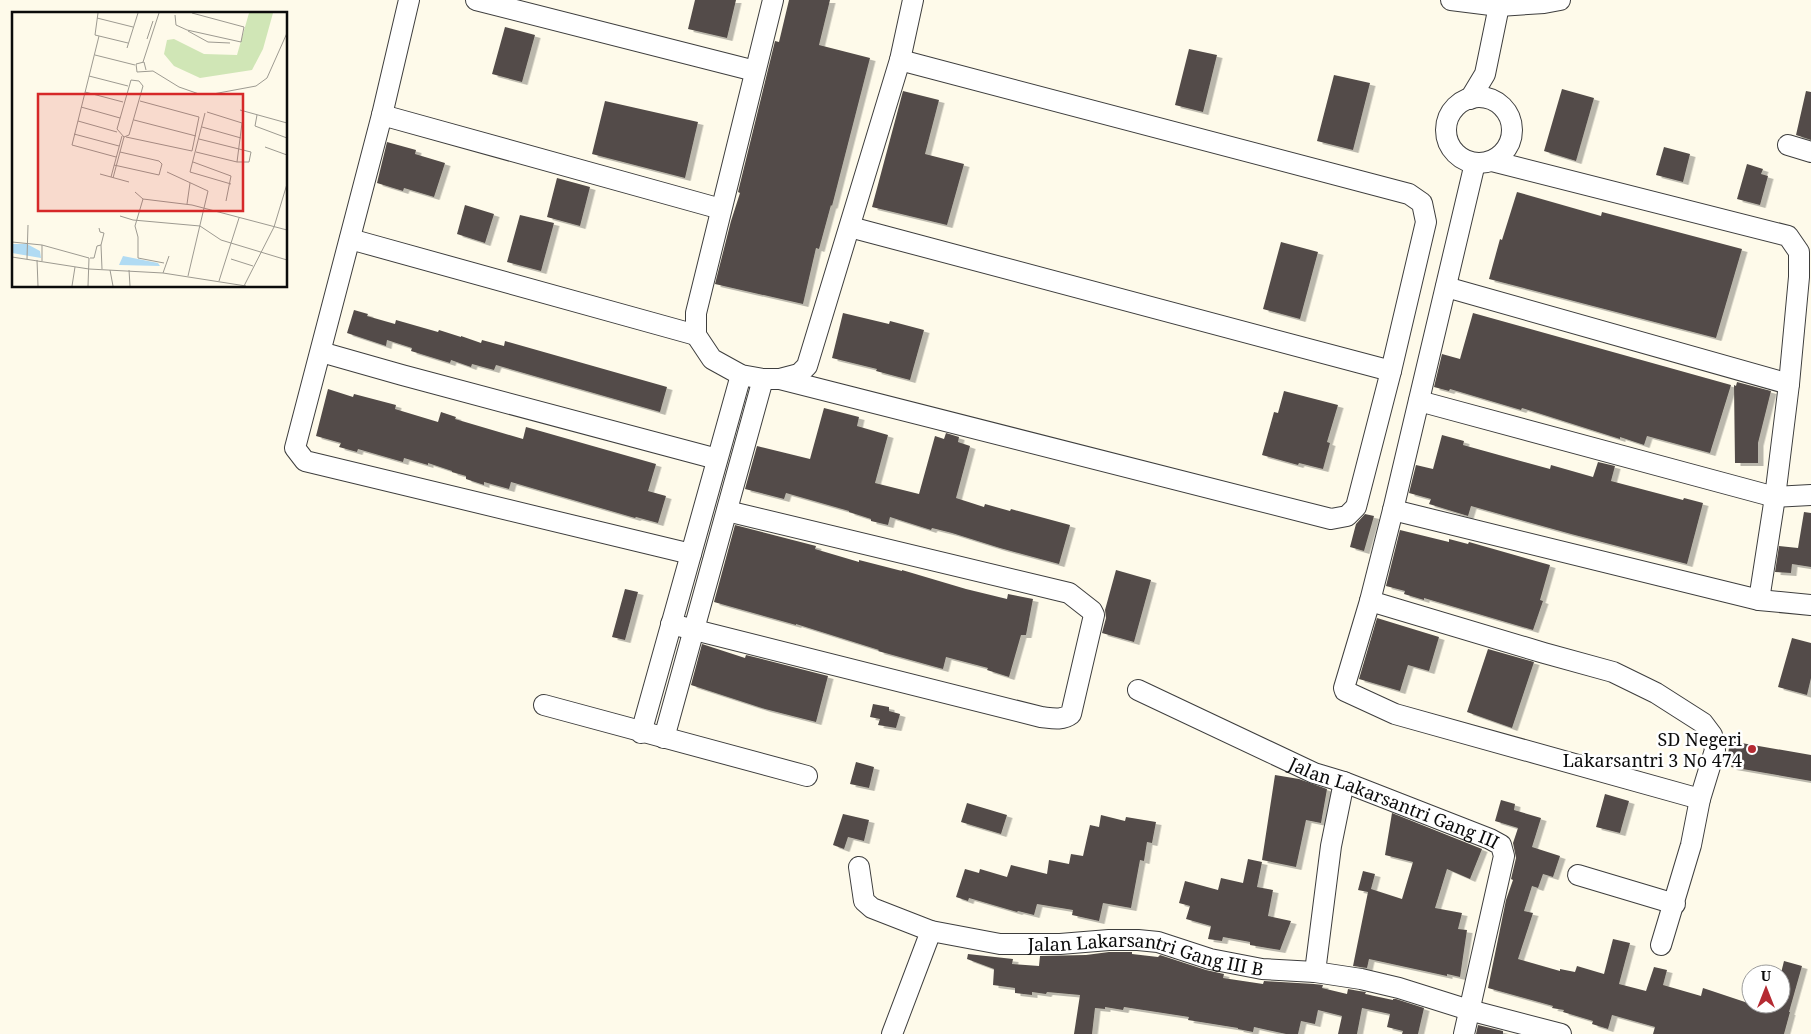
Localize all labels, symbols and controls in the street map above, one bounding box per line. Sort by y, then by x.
inset map [12,12,288,288]
place label: SD Negeri Lakarsantri 3 No 474 [1563,727,1742,772]
marker: SD Negeri Lakarsantri 3 No 474 [1746,743,1758,755]
street label: Jalan Lakarsantri Gang III [1284,751,1504,854]
street label: Jalan Lakarsantri Gang III B [1027,928,1266,981]
north arrow [1741,964,1791,1014]
text: U [1761,966,1772,985]

